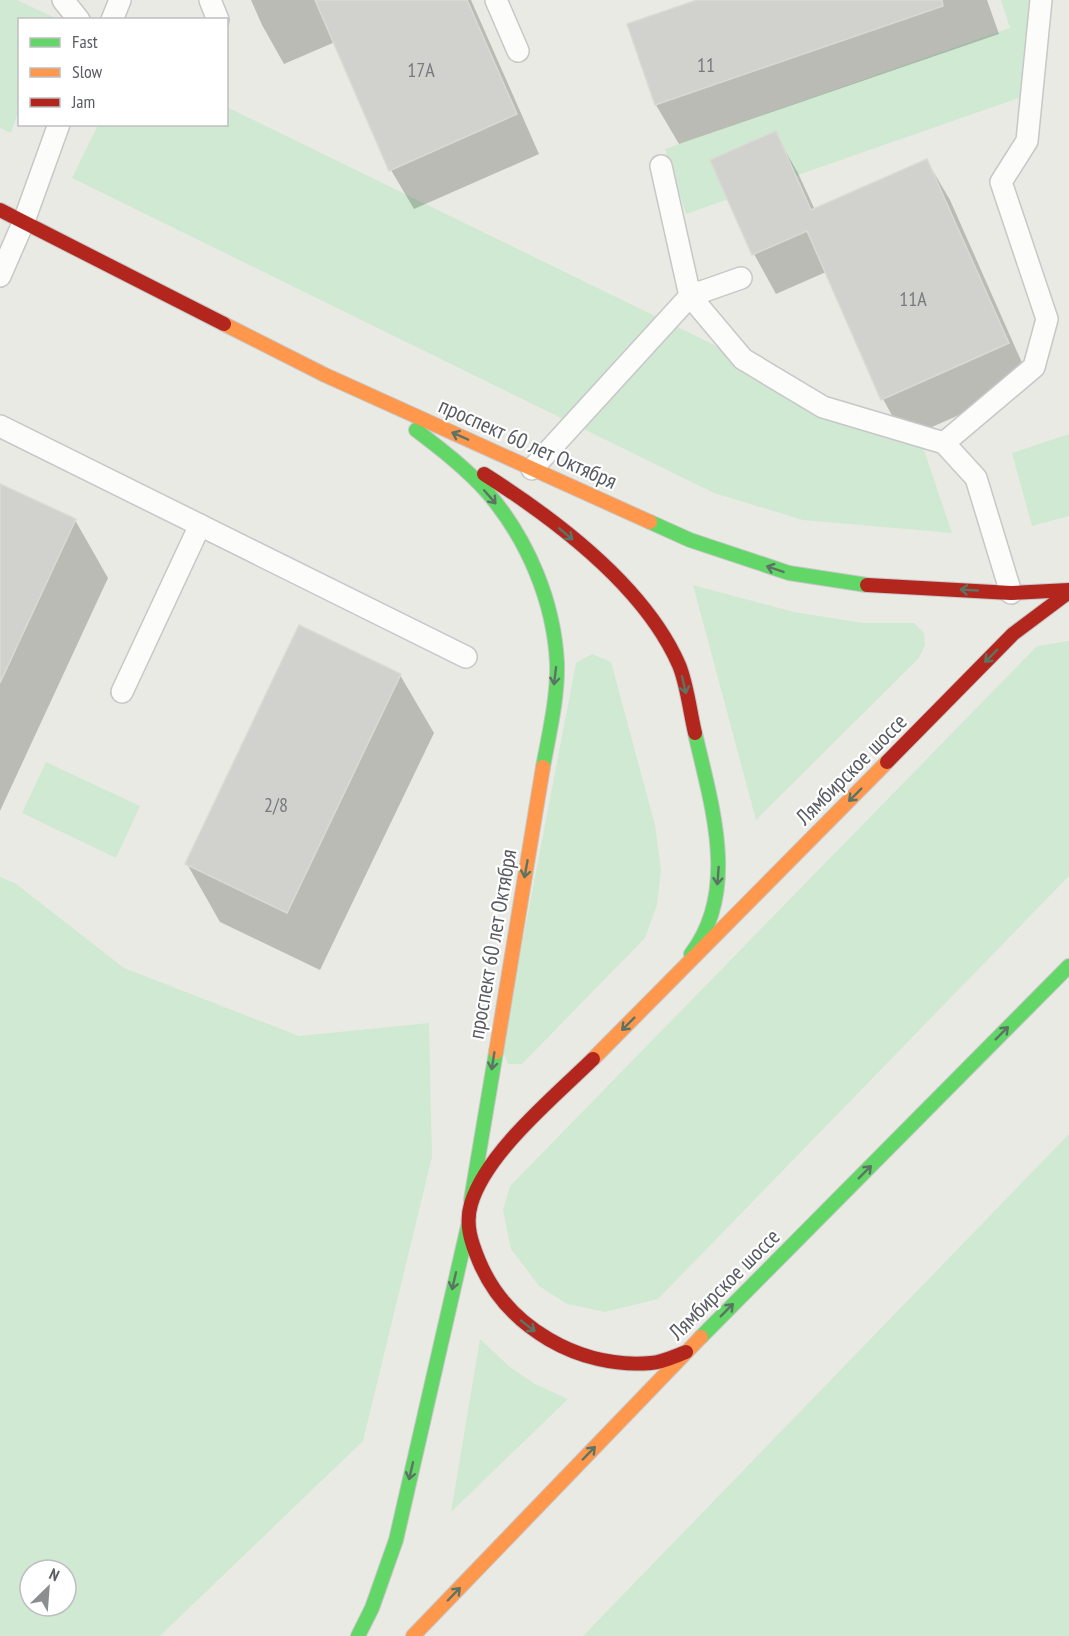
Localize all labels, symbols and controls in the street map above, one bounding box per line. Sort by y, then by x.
legend [18,18,228,126]
text: Fast [72,30,98,53]
house number: 11 [697,52,715,78]
house number: 17А [407,57,435,83]
text: Slow [72,60,103,83]
text: Jam [71,90,95,113]
house number: 11А [899,286,927,312]
street label: проспект 60 лет Октября [435,391,621,495]
one-way arrow [452,430,470,441]
one-way arrow [483,489,497,504]
one-way arrow [558,527,573,541]
one-way arrow [766,562,785,573]
one-way arrow [959,585,979,596]
one-way arrow [984,648,999,663]
one-way arrow [550,666,561,685]
one-way arrow [678,675,690,694]
street label: Лямбирское шоссе [789,708,912,831]
one-way arrow [847,787,862,802]
house number: 2/8 [264,792,288,818]
street label: проспект 60 лет Октября [462,847,522,1041]
one-way arrow [520,858,531,878]
one-way arrow [712,866,723,886]
one-way arrow [621,1016,636,1031]
one-way arrow [995,1026,1009,1041]
one-way arrow [488,1051,499,1070]
one-way arrow [857,1164,872,1179]
street label: Лямбирское шоссе [662,1223,785,1346]
one-way arrow [447,1271,459,1290]
one-way arrow [720,1303,735,1318]
one-way arrow [520,1319,536,1332]
one-way arrow [582,1446,596,1461]
one-way arrow [405,1461,416,1481]
north arrow [18,1558,78,1618]
text: N [46,1564,62,1585]
one-way arrow [447,1586,461,1601]

